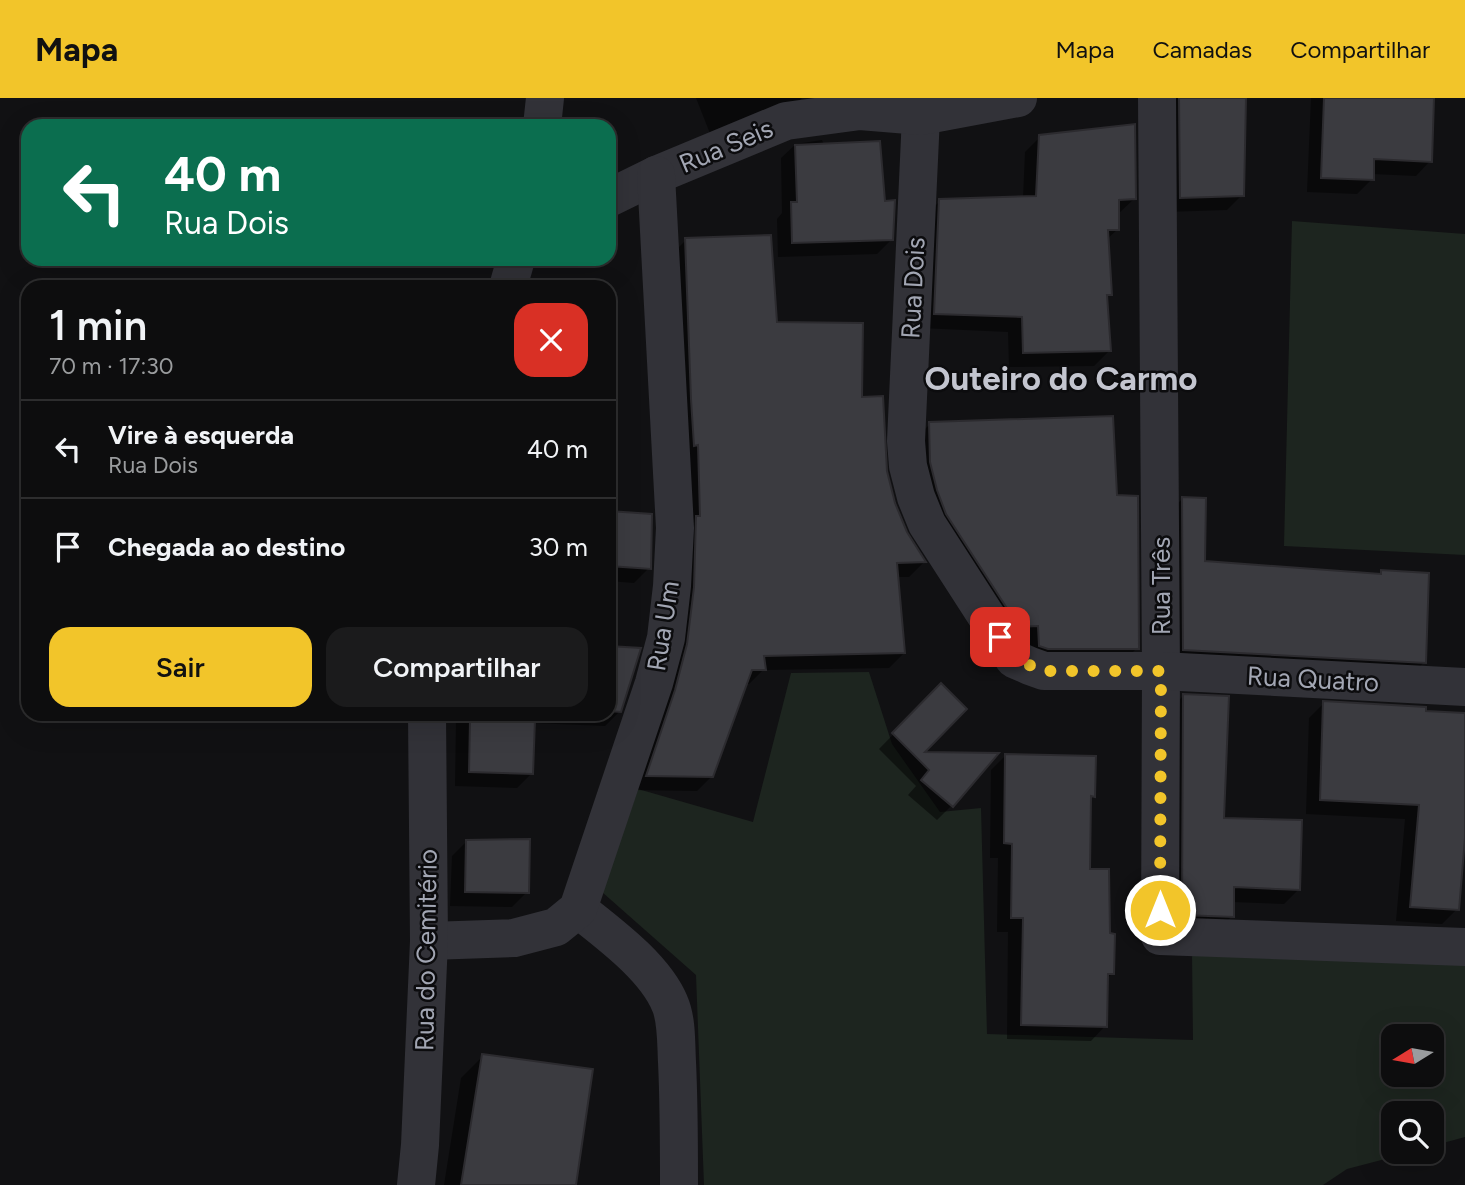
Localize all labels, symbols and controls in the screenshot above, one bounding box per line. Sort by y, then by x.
text: Mapa [35,30,118,69]
text: Mapa [1055,35,1114,64]
text: Camadas [1152,35,1252,64]
text: Compartilhar [1290,35,1430,64]
street label: Rua Seis [674,112,778,180]
text: 40 m [164,144,281,203]
icon: left [49,147,140,238]
text: Rua Dois [164,204,289,242]
street label: Rua Dois [894,236,932,340]
text: 1 min [49,300,147,351]
button: close [514,303,588,377]
text: 70 m · 17:30 [49,352,173,380]
district label: Outeiro do Carmo [925,359,1197,398]
text: Vire à esquerda [108,419,294,451]
icon: left [49,430,87,468]
text: 40 m [527,433,588,465]
text: Rua Dois [108,451,198,479]
icon: arrive [49,528,87,566]
text: Chegada ao destino [108,531,345,563]
text: 30 m [529,531,588,563]
street label: Rua Três [1145,537,1177,635]
street label: Rua Um [640,579,686,673]
pin [970,607,1030,667]
icon: arrive [981,618,1019,656]
button: Sair [49,627,312,707]
button: Compartilhar [326,627,588,707]
street label: Rua Quatro [1246,660,1380,698]
street label: Rua do Cemitério [408,849,444,1051]
position arrow [1123,873,1197,947]
north arrow [1381,1024,1444,1087]
map controls [1381,1024,1444,1164]
button: search [1381,1101,1444,1164]

